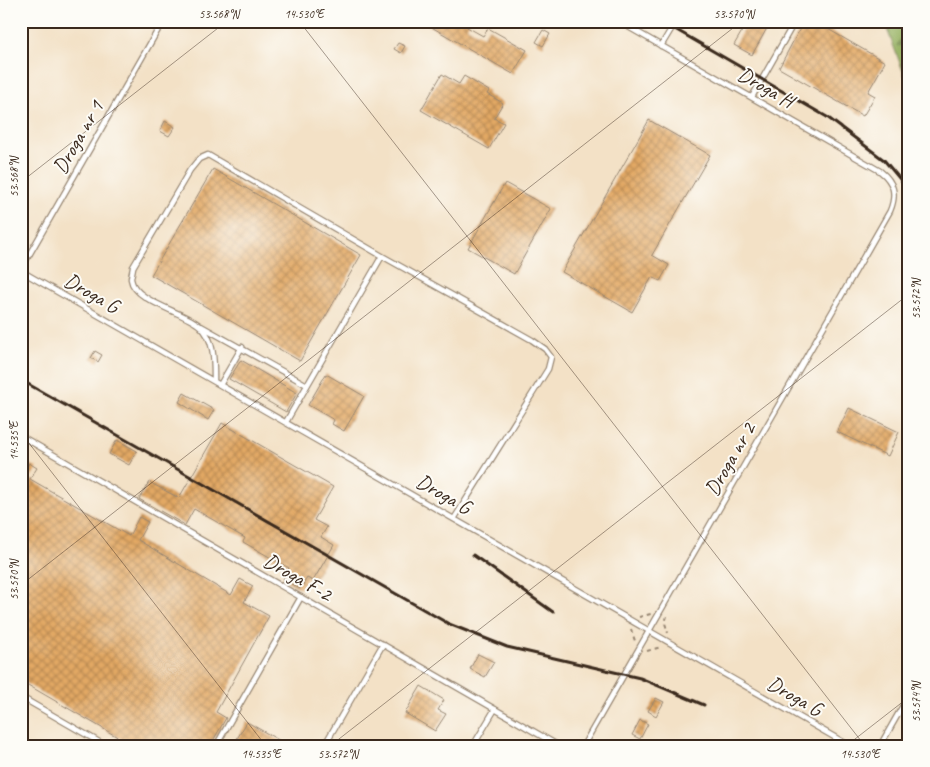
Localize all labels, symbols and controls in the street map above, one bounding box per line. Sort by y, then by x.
text: 53.568°N [199,6,241,22]
text: 14.530°E [284,6,325,22]
text: 53.570°N [714,6,756,22]
street label: Droga H [733,61,801,115]
street label: Droga nr 1 [47,95,110,178]
text: 53.568°N [6,155,22,197]
street label: Droga G [60,267,126,320]
text: 53.572°N [908,277,924,319]
street label: Droga nr 2 [699,417,762,500]
text: 14.535°E [6,420,22,461]
street label: Droga G [412,468,478,521]
street label: Droga F-2 [259,547,338,608]
text: 53.570°N [6,558,22,600]
street label: Droga G [763,670,829,723]
text: 53.574°N [908,680,924,722]
text: 14.535°E [241,746,282,762]
text: 53.572°N [318,746,360,762]
text: 14.530°E [840,746,881,762]

